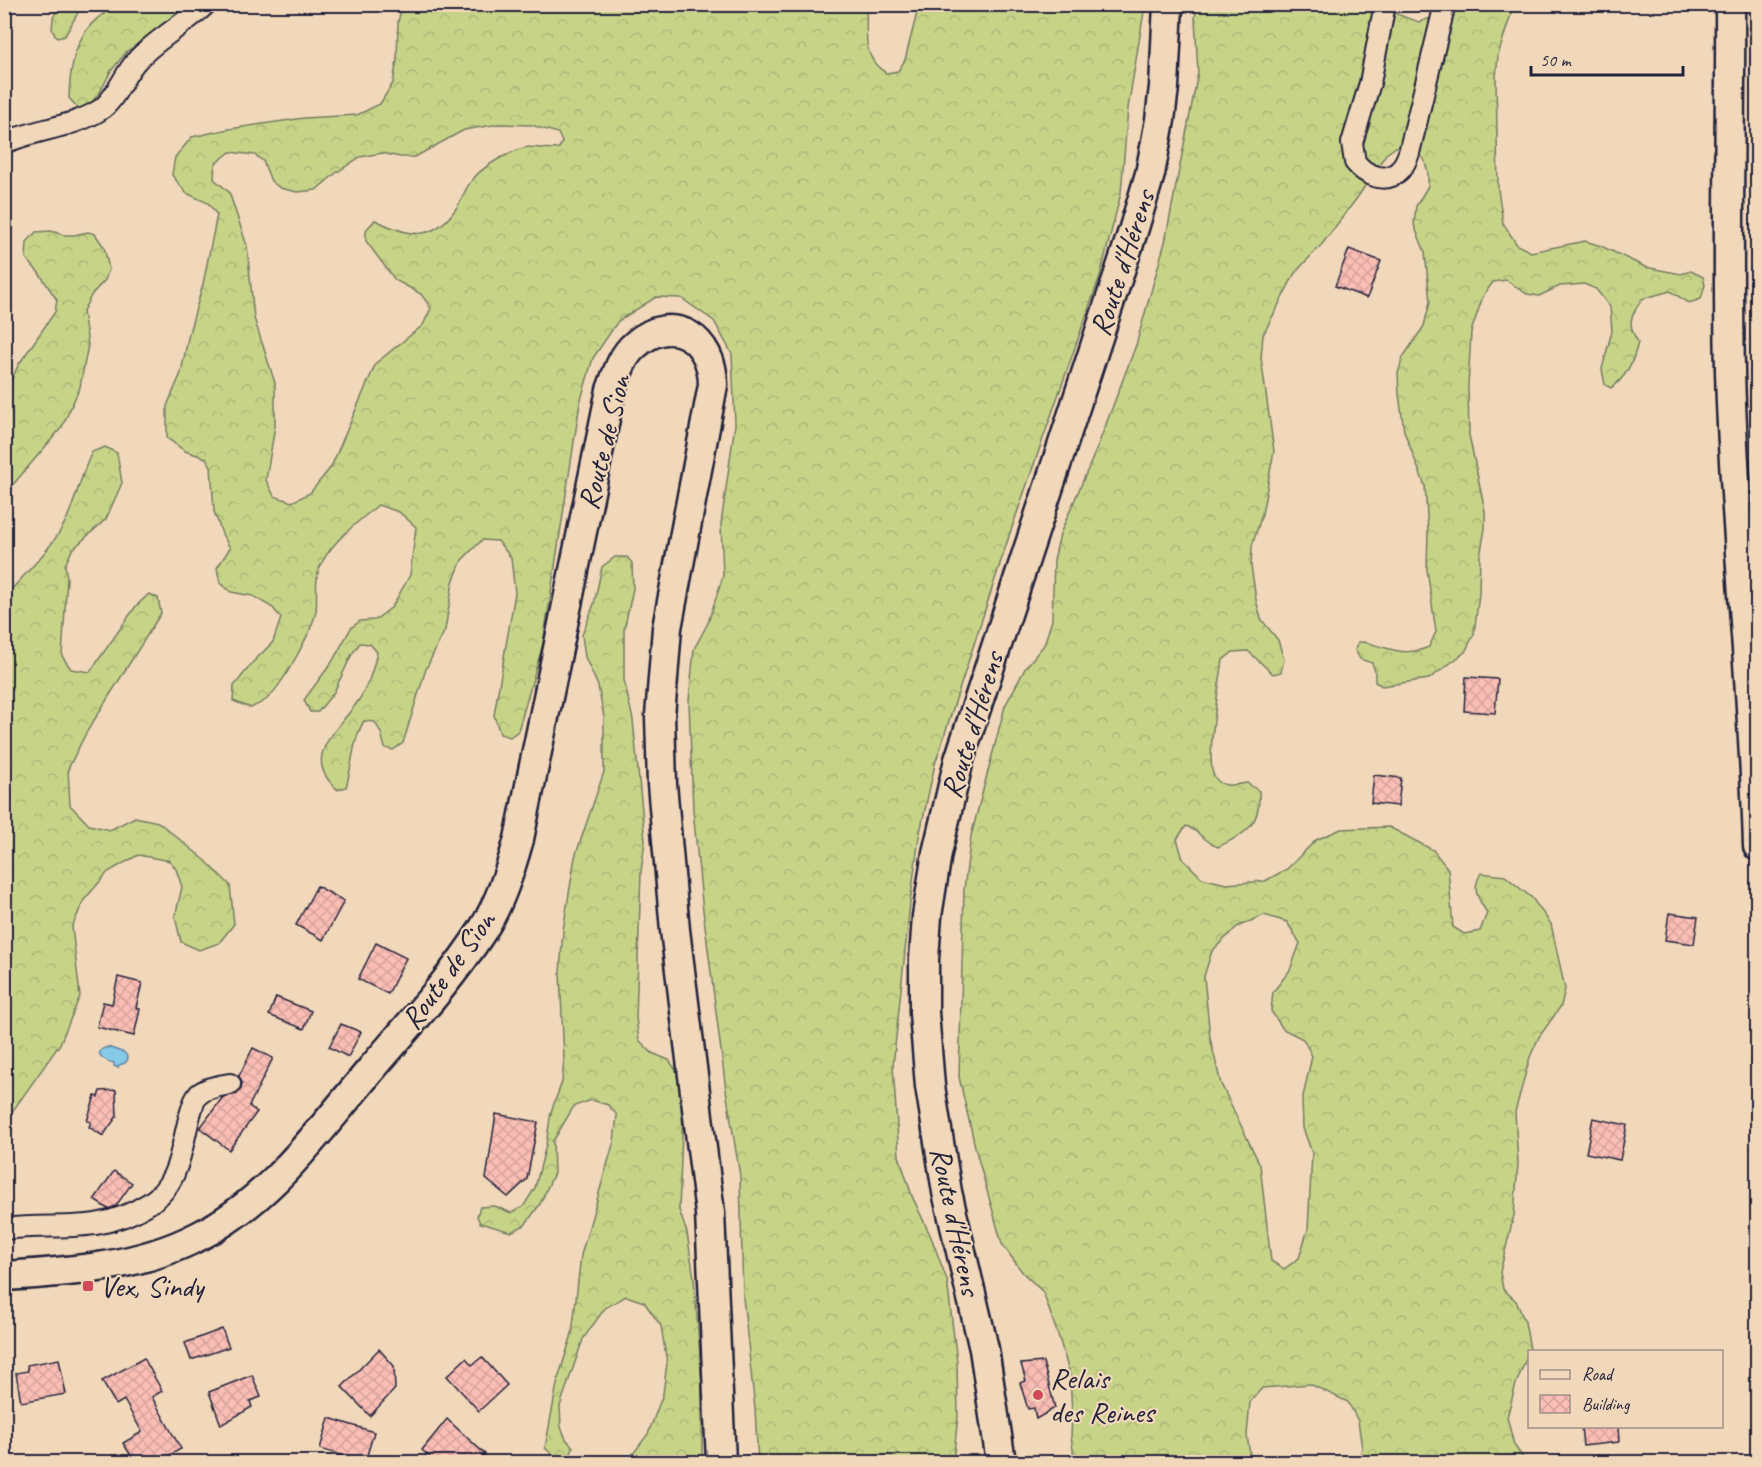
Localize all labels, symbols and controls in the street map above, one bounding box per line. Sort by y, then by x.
scale bar [1531,39,1682,77]
text: 50 m [1540,49,1573,71]
street label: Route d'Hérens [1081,183,1164,341]
street label: Route de Sion [569,369,639,513]
street label: Route d'Hérens [932,645,1013,803]
street label: Route de Sion [392,902,505,1037]
street label: Route d'Hérens [922,1143,991,1301]
place label: Vex, Sindy [100,1267,206,1305]
marker: Vex, Sindy [81,1279,95,1293]
legend [1528,1350,1723,1428]
place label: Relais des Reines [1050,1359,1156,1431]
text: Road [1582,1363,1615,1385]
marker: Relais des Reines [1031,1388,1045,1402]
text: Building [1582,1393,1631,1415]

